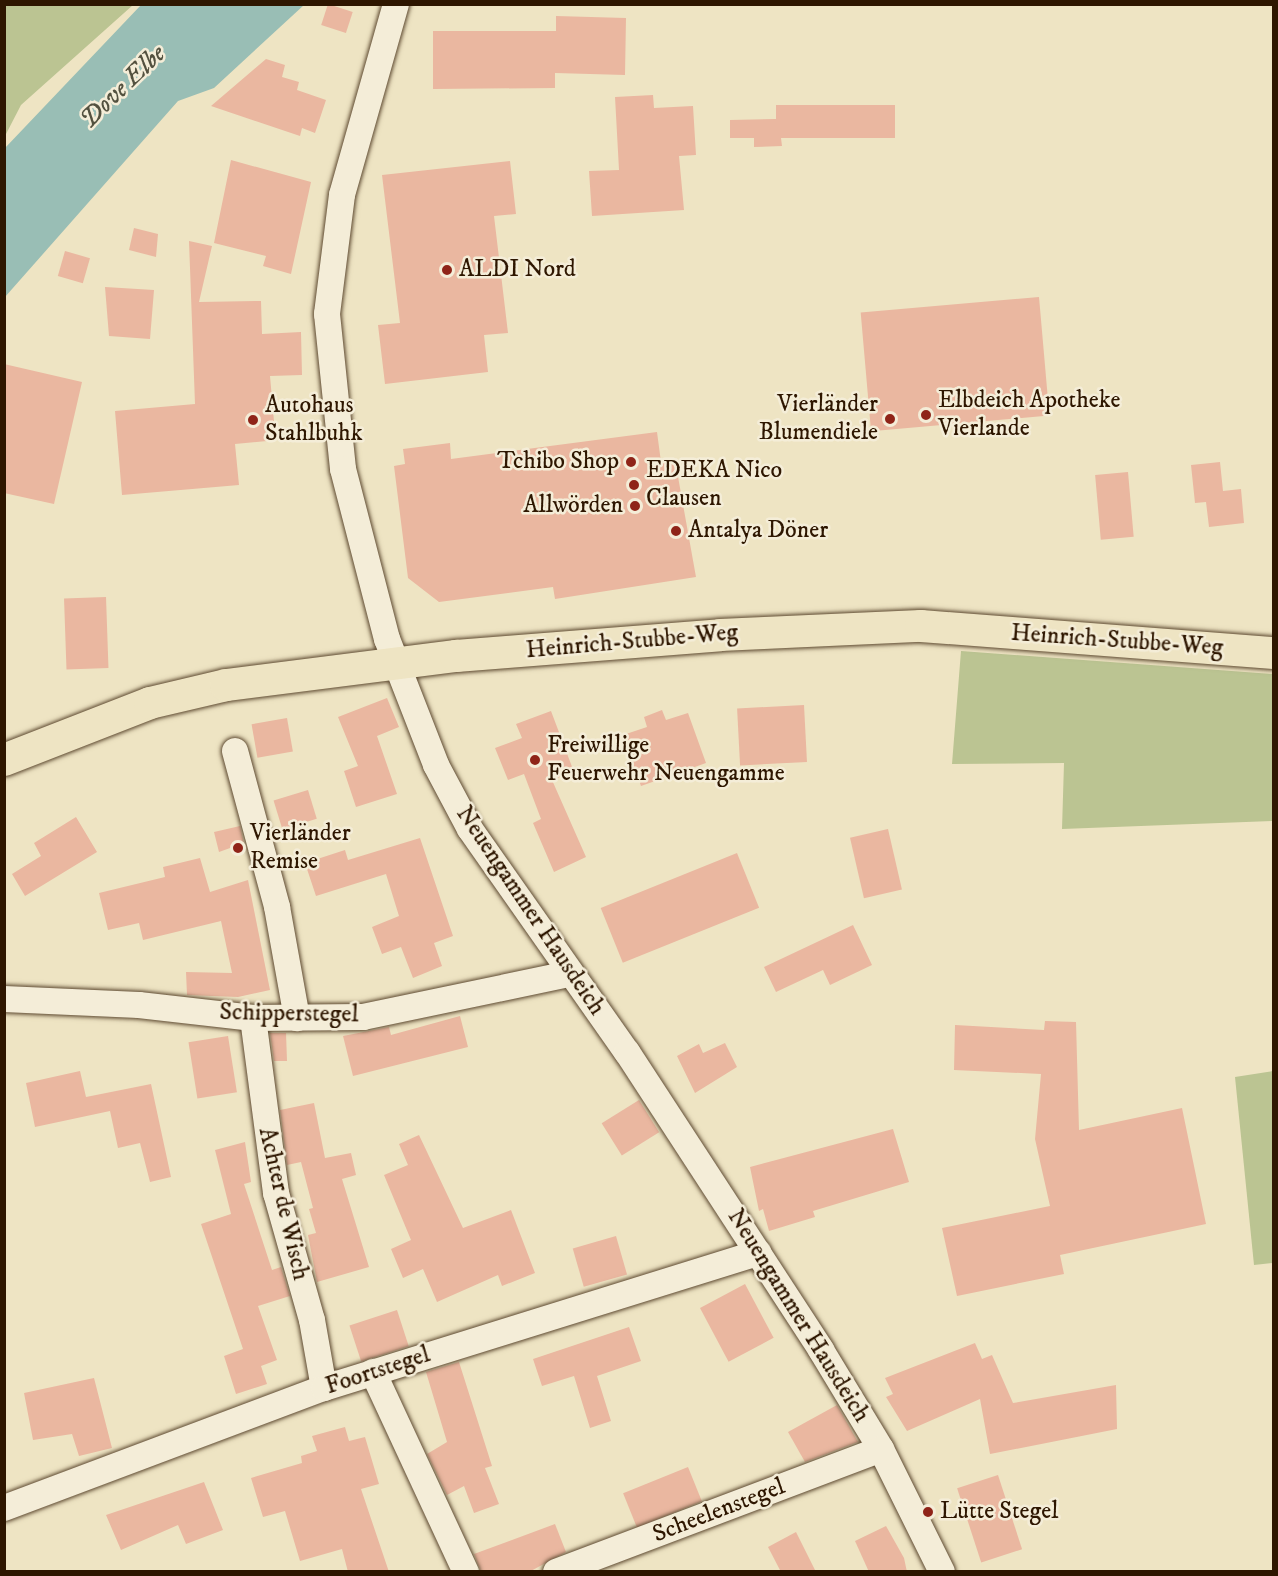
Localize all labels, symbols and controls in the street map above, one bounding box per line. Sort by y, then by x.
water label: Dove Elbe [74,39,172,135]
place label: ALDI Nord [459,256,576,284]
marker: ALDI Nord [440,263,454,277]
place label: Elbdeich Apotheke Vierlande [938,387,1120,443]
place label: Vierländer Blumendiele [759,391,878,447]
place label: Autohaus Stahlbuhk [265,392,363,448]
marker: Elbdeich Apotheke Vierlande [919,408,933,422]
marker: Vierländer Blumendiele [883,412,897,426]
marker: Autohaus Stahlbuhk [246,413,260,427]
place label: Tchibo Shop [497,448,619,476]
marker: Tchibo Shop [624,455,638,469]
place label: EDEKA Nico Clausen [646,457,782,513]
marker: EDEKA Nico Clausen [627,478,641,492]
place label: Allwörden [523,492,623,520]
marker: Allwörden [628,499,642,513]
place label: Antalya Döner [688,517,828,545]
marker: Antalya Döner [669,524,683,538]
street label: Heinrich-Stubbe-Weg [525,618,739,666]
street label: Heinrich-Stubbe-Weg [1010,619,1224,663]
place label: Freiwillige Feuerwehr Neuengamme [547,732,785,788]
marker: Freiwillige Feuerwehr Neuengamme [528,753,542,767]
street label: Neuengammer Hausdeich [449,801,611,1021]
place label: Vierländer Remise [250,820,351,876]
marker: Vierländer Remise [231,841,245,855]
street label: Schipperstegel [219,998,359,1030]
street label: Achter de Wisch [251,1125,315,1283]
street label: Neuengammer Hausdeich [721,1204,875,1428]
street label: Foortstegel [322,1341,434,1401]
street label: Scheelenstegel [649,1473,789,1549]
place label: Lütte Stegel [940,1498,1058,1526]
marker: Lütte Stegel [921,1505,935,1519]

